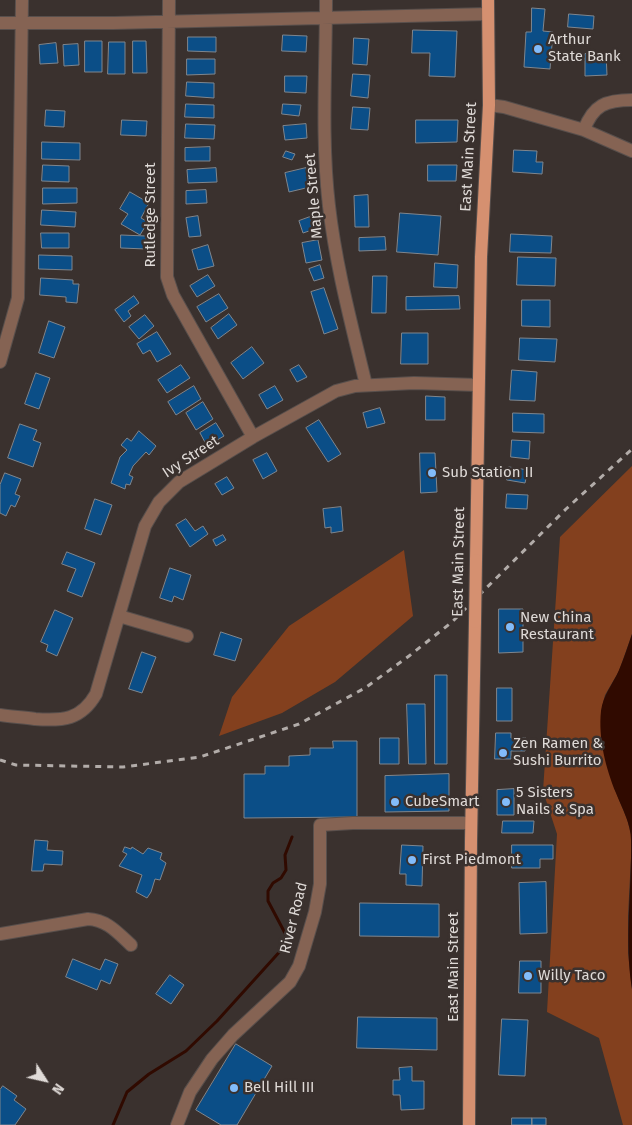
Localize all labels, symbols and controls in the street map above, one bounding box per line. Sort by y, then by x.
place label: Arthur State Bank [548,31,621,66]
marker: Arthur State Bank [532,43,544,55]
street label: East Main Street [457,102,481,212]
street label: Maple Street [301,152,327,240]
street label: Rutledge Street [142,163,160,267]
street label: Ivy Street [159,432,223,482]
place label: Sub Station II [442,464,533,482]
marker: Sub Station II [426,467,438,479]
street label: East Main Street [449,507,469,617]
place label: New China Restaurant [520,609,594,644]
marker: New China Restaurant [504,621,516,633]
place label: Zen Ramen & Sushi Burrito [513,735,603,770]
marker: Zen Ramen & Sushi Burrito [497,747,509,759]
place label: 5 Sisters Nails & Spa [516,784,594,819]
place label: CubeSmart [405,793,479,811]
marker: CubeSmart [389,796,401,808]
marker: 5 Sisters Nails & Spa [500,796,512,808]
place label: First Piedmont [422,851,521,869]
marker: First Piedmont [406,854,418,866]
street label: River Road [276,880,312,956]
street label: East Main Street [445,912,463,1022]
place label: Willy Taco [538,967,605,985]
marker: Willy Taco [522,970,534,982]
north arrow [20,1055,70,1105]
place label: Bell Hill III [244,1079,315,1097]
text: N [48,1080,67,1098]
marker: Bell Hill III [228,1082,240,1094]

